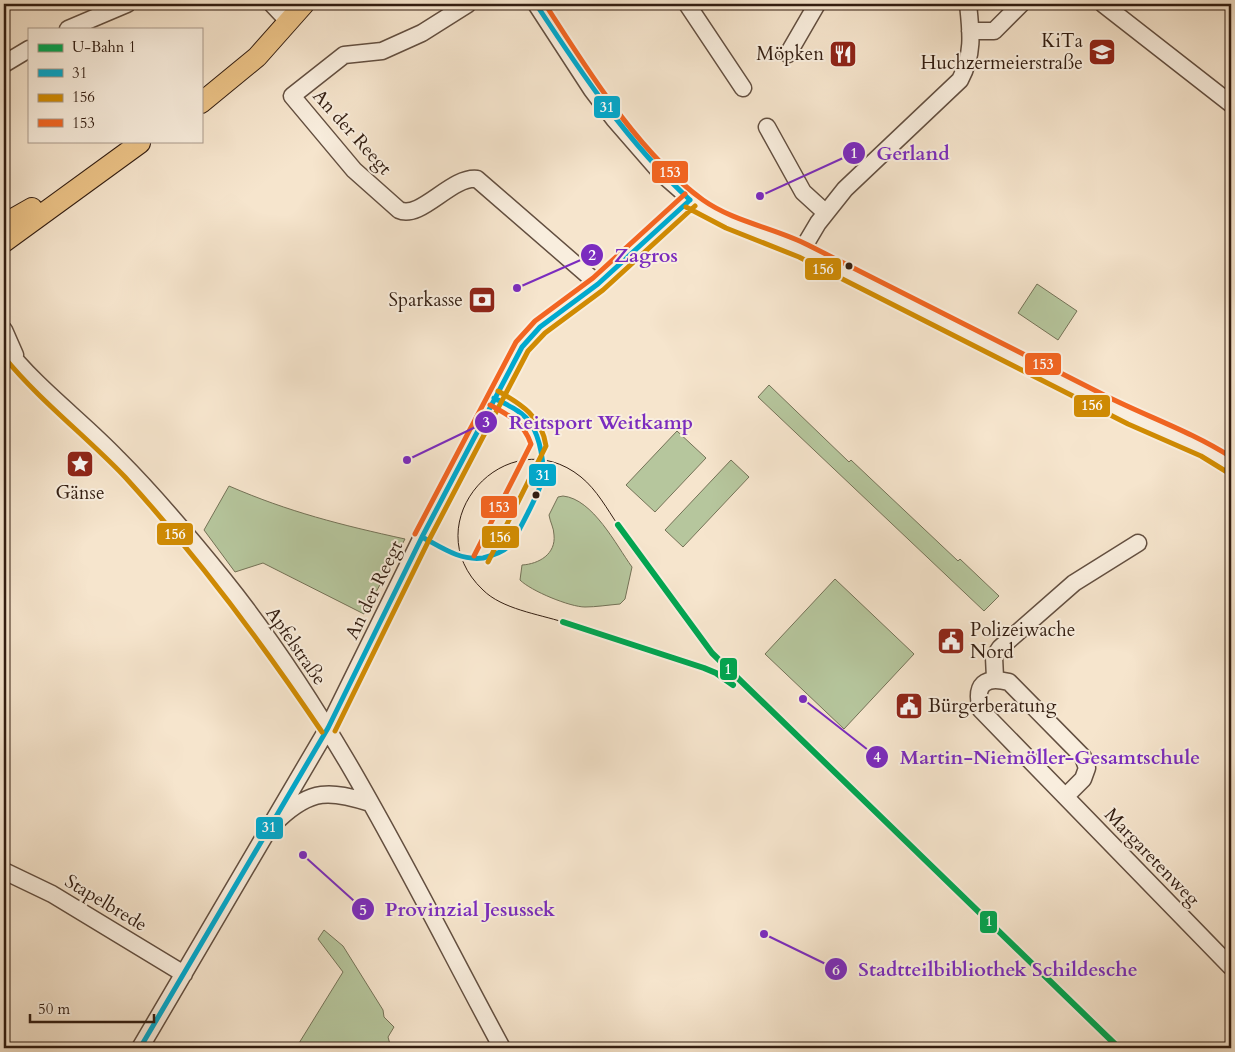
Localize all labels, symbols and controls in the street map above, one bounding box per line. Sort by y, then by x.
legend [28,28,202,142]
place label: KiTa Huchzermeierstraße [921,28,1083,76]
text: U-Bahn 1 [72,37,136,57]
school or university icon: KiTa Huchzermeierstraße [1087,37,1117,67]
restaurant icon: Möpken [828,39,858,69]
place label: Möpken [756,41,824,67]
text: 31 [72,63,87,83]
street label: An der Reegt [306,83,398,181]
text: 156 [72,87,95,107]
line badge: 31 [593,95,621,119]
text: 31 [600,98,614,117]
text: 153 [72,113,95,133]
callout: Gerland [841,135,960,170]
text: Gerland [876,140,950,167]
text: 1 [850,143,858,163]
line badge: 153 [651,160,689,184]
text: 153 [659,163,681,182]
callout: Zagros [579,238,688,273]
text: Zagros [614,242,678,269]
text: 2 [588,245,596,265]
line badge: 156 [804,257,842,281]
text: 156 [812,260,834,279]
unlabelled marker [844,261,854,271]
bank icon: Sparkasse [467,285,497,315]
place label: Sparkasse [389,287,463,313]
line badge: 153 [1024,352,1062,376]
text: 153 [1032,355,1054,374]
line badge: 156 [1073,394,1111,418]
text: 156 [1081,396,1103,415]
callout: Reitsport Weitkamp [474,404,703,439]
text: Reitsport Weitkamp [509,409,693,436]
text: 3 [482,412,490,432]
place icon: Gänse [65,449,95,479]
line badge: 31 [528,463,557,487]
text: 31 [536,466,550,485]
place label: Gänse [55,480,105,506]
unlabelled marker [531,490,541,500]
line badge: 153 [480,495,518,519]
text: 153 [488,498,510,517]
line badge: 156 [156,522,194,546]
text: 156 [164,525,186,544]
line badge: 156 [481,525,520,549]
text: 156 [489,528,511,547]
street label: An der Reegt [339,536,409,644]
street label: Apfelstraße [259,602,333,690]
place label: Polizeiwache Nord [970,617,1075,665]
public building icon: Polizeiwache Nord [936,626,966,656]
line badge: 1 [719,657,738,681]
text: 1 [724,660,732,679]
public building icon: Bürgerberatung [894,691,924,721]
place label: Bürgerberatung [928,693,1057,719]
callout: Martin-Niemöller-Gesamtschule [865,739,1210,774]
text: Martin-Niemöller-Gesamtschule [900,744,1200,771]
text: 4 [873,747,881,767]
street label: Margaretenweg [1098,802,1206,912]
line badge: 31 [255,816,284,840]
text: 31 [262,818,276,837]
street label: Stapelbrede [60,868,152,938]
callout: Provinzial Jesussek [350,892,566,927]
text: Provinzial Jesussek [385,896,556,923]
text: 5 [359,900,367,920]
line badge: 1 [979,910,998,934]
text: 1 [985,912,993,931]
callout: Stadtteilbibliothek Schildesche [823,952,1148,987]
text: Stadtteilbibliothek Schildesche [858,956,1138,983]
text: 6 [832,960,840,980]
scale bar [30,992,154,1024]
text: 50 m [38,999,70,1019]

